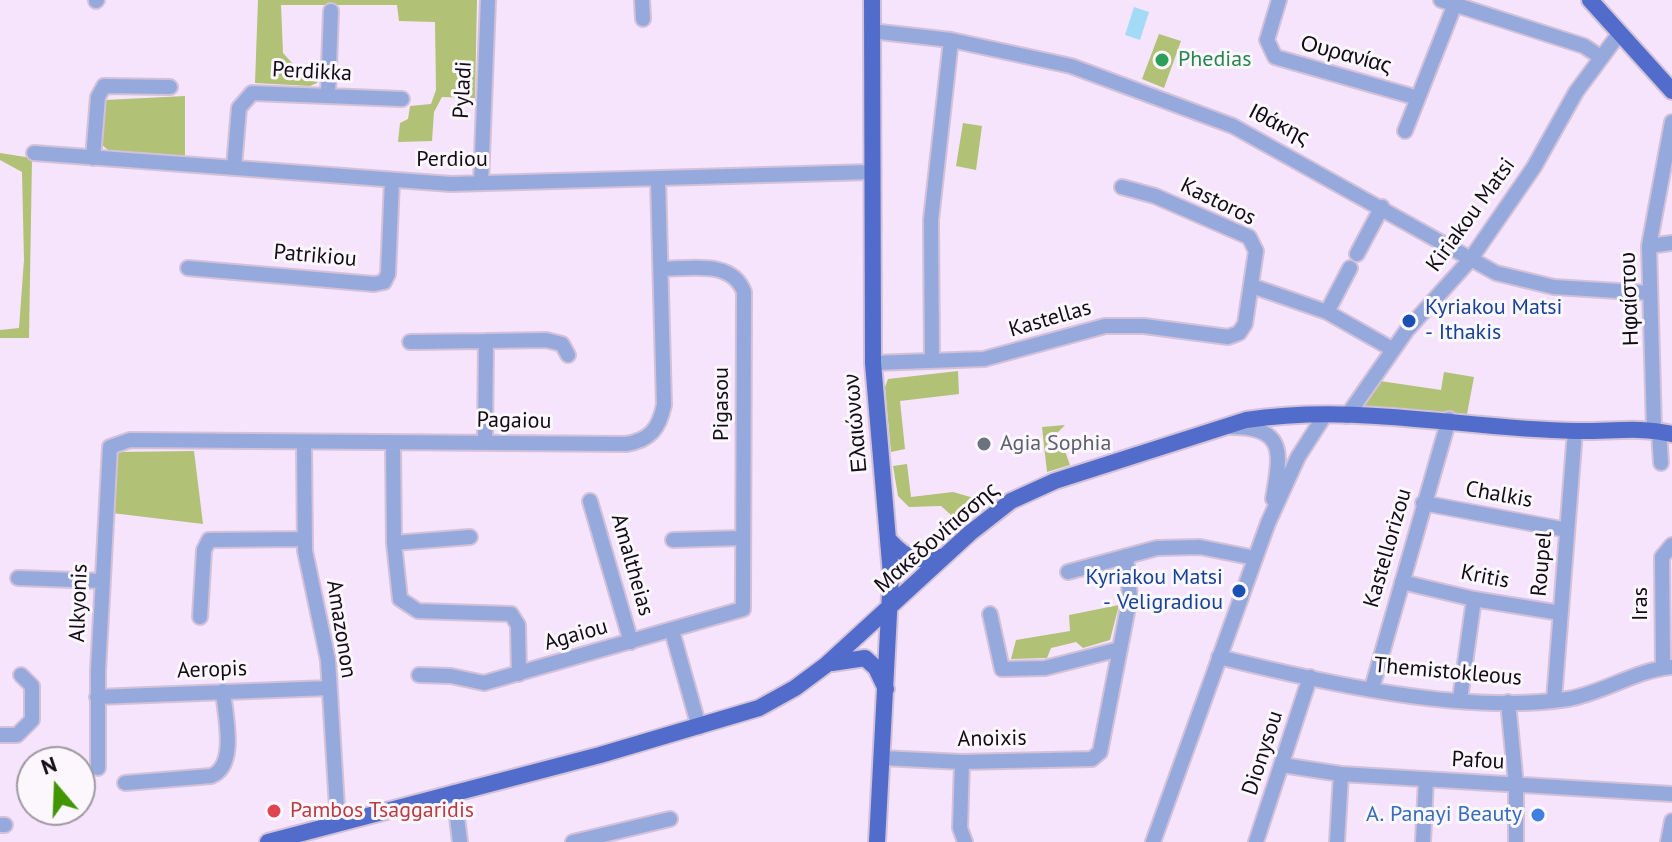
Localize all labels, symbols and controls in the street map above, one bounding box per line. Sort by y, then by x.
street label: Ουρανίας [1297,30,1395,80]
place label: Phedias [1178,47,1251,73]
marker: Phedias [1153,51,1171,69]
street label: Perdikka [271,57,353,87]
street label: Pyladi [448,61,478,119]
street label: Ιθάκης [1244,99,1314,151]
street label: Perdiou [416,147,488,173]
street label: Kiriakou Matsi [1421,153,1521,277]
street label: Kastoros [1176,172,1260,232]
street label: Patrikiou [272,239,358,273]
street label: Ηφαίστου [1615,252,1645,346]
street label: Kastellas [1006,295,1094,343]
place label: Kyriakou Matsi - Ithakis [1425,295,1562,346]
marker: Kyriakou Matsi - Ithakis [1400,312,1418,330]
street label: Pigasou [709,367,735,441]
street label: Ελαιώνων [839,372,873,474]
street label: Pagaiou [476,407,552,435]
place label: Agia Sophia [1000,431,1111,457]
marker: Agia Sophia [975,435,993,453]
street label: Chalkis [1463,476,1535,514]
street label: Μακεδονίτισσης [870,477,1004,599]
street label: Kastellorizou [1358,485,1418,611]
street label: Amaltheias [605,511,659,619]
street label: Roupel [1526,530,1558,598]
street label: Kritis [1459,559,1511,595]
street label: Alkyonis [64,563,94,643]
place label: Kyriakou Matsi - Veligradiou [1086,565,1223,616]
street label: Amazonon [320,578,362,680]
marker: Kyriakou Matsi - Veligradiou [1230,582,1248,600]
street label: Iras [1628,587,1654,621]
street label: Agaiou [541,613,611,657]
street label: Themistokleous [1373,652,1523,692]
street label: Aeropis [177,656,247,684]
street label: Dionysou [1237,707,1289,799]
street label: Anoixis [957,725,1027,753]
north arrow [16,746,96,826]
street label: Pafou [1451,746,1505,776]
text: N [37,750,60,781]
place label: Pambos Tsaggaridis [290,798,474,824]
marker: Pambos Tsaggaridis [265,802,283,820]
place label: A. Panayi Beauty [1366,802,1522,828]
marker: A. Panayi Beauty [1529,806,1547,824]

